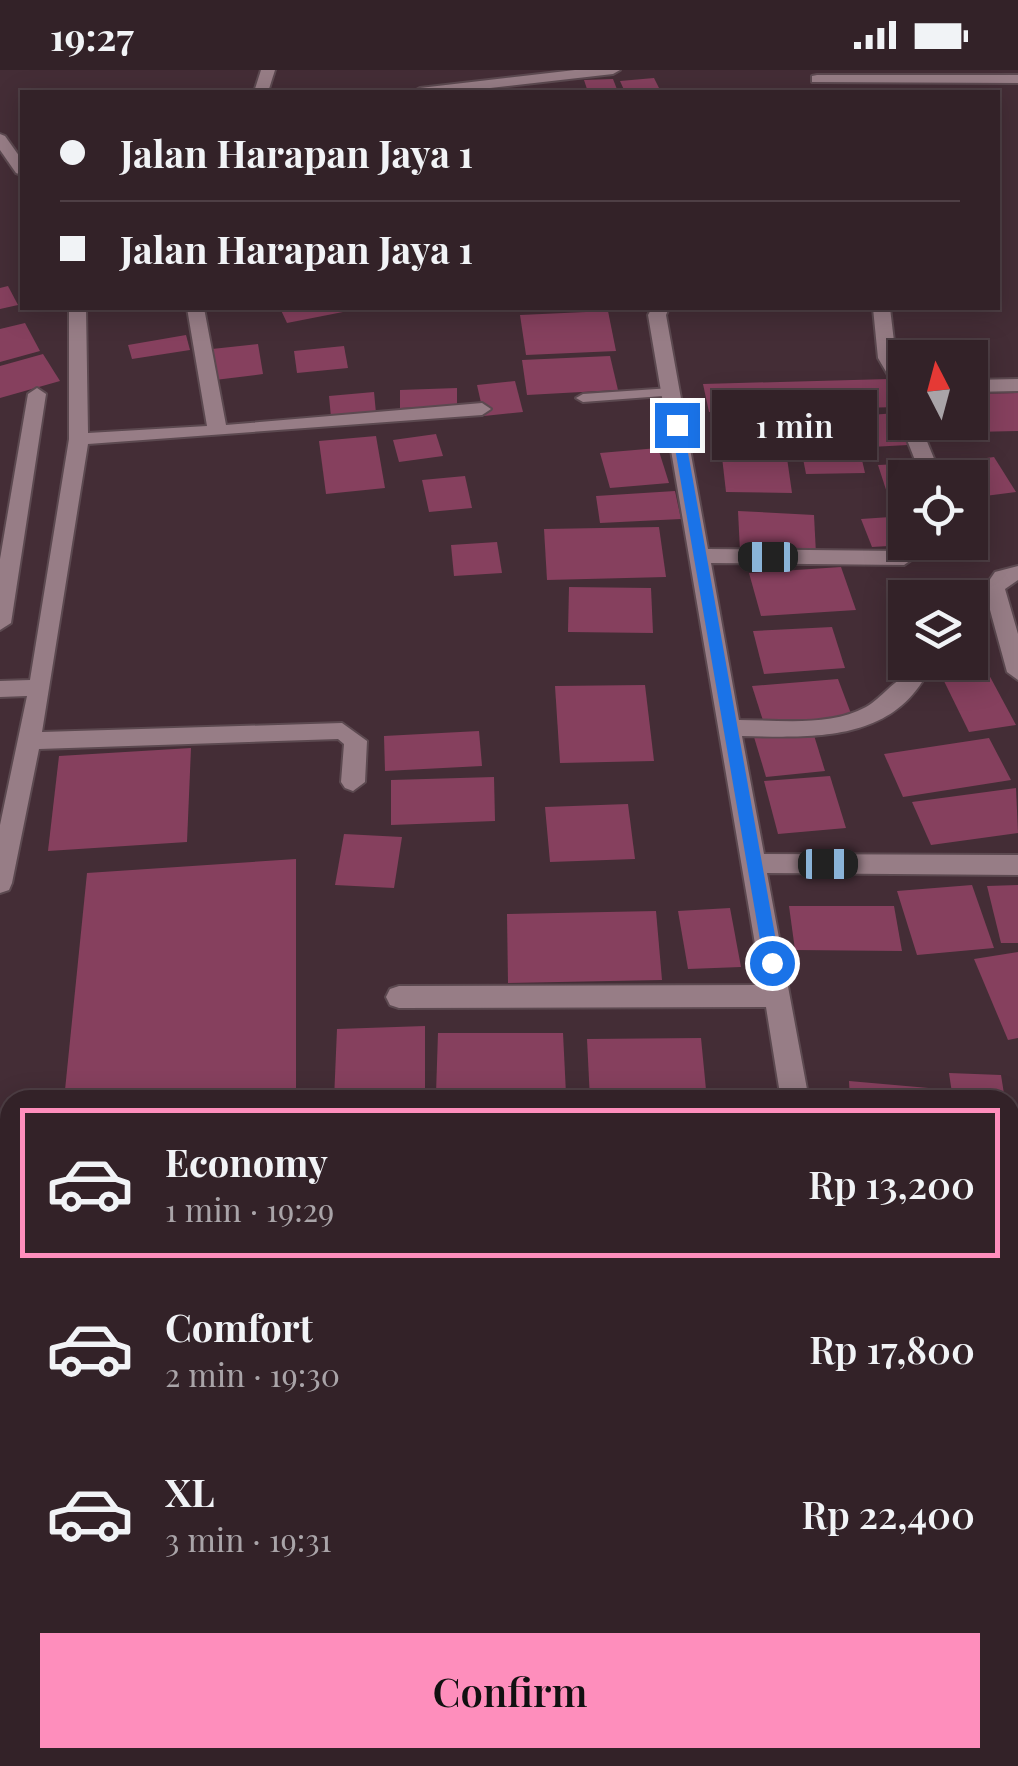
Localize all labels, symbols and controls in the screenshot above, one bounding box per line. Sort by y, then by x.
text: 19:27 [50,10,134,61]
text: Jalan Harapan Jaya 1 [120,127,473,178]
text: Jalan Harapan Jaya 1 [120,223,473,274]
north arrow [888,340,988,440]
map controls [888,340,988,680]
callout: 1 min [712,390,877,460]
route end [655,403,700,448]
text: 1 min [756,403,833,446]
button: locate [888,460,988,560]
car [738,542,798,572]
button: layers [888,580,988,680]
car [798,849,858,879]
route start [750,941,795,986]
text: Economy [165,1136,328,1187]
icon: car [45,1138,135,1228]
text: Rp 13,200 [808,1158,975,1209]
text: 1 min · 19:29 [165,1187,334,1230]
text: Comfort [165,1301,313,1352]
icon: car [45,1303,135,1393]
text: Rp 17,800 [809,1323,975,1374]
text: 2 min · 19:30 [165,1352,340,1395]
text: XL [165,1466,214,1517]
icon: car [45,1468,135,1558]
text: Rp 22,400 [801,1488,975,1539]
text: 3 min · 19:31 [165,1517,332,1560]
button: Confirm [40,1633,980,1748]

